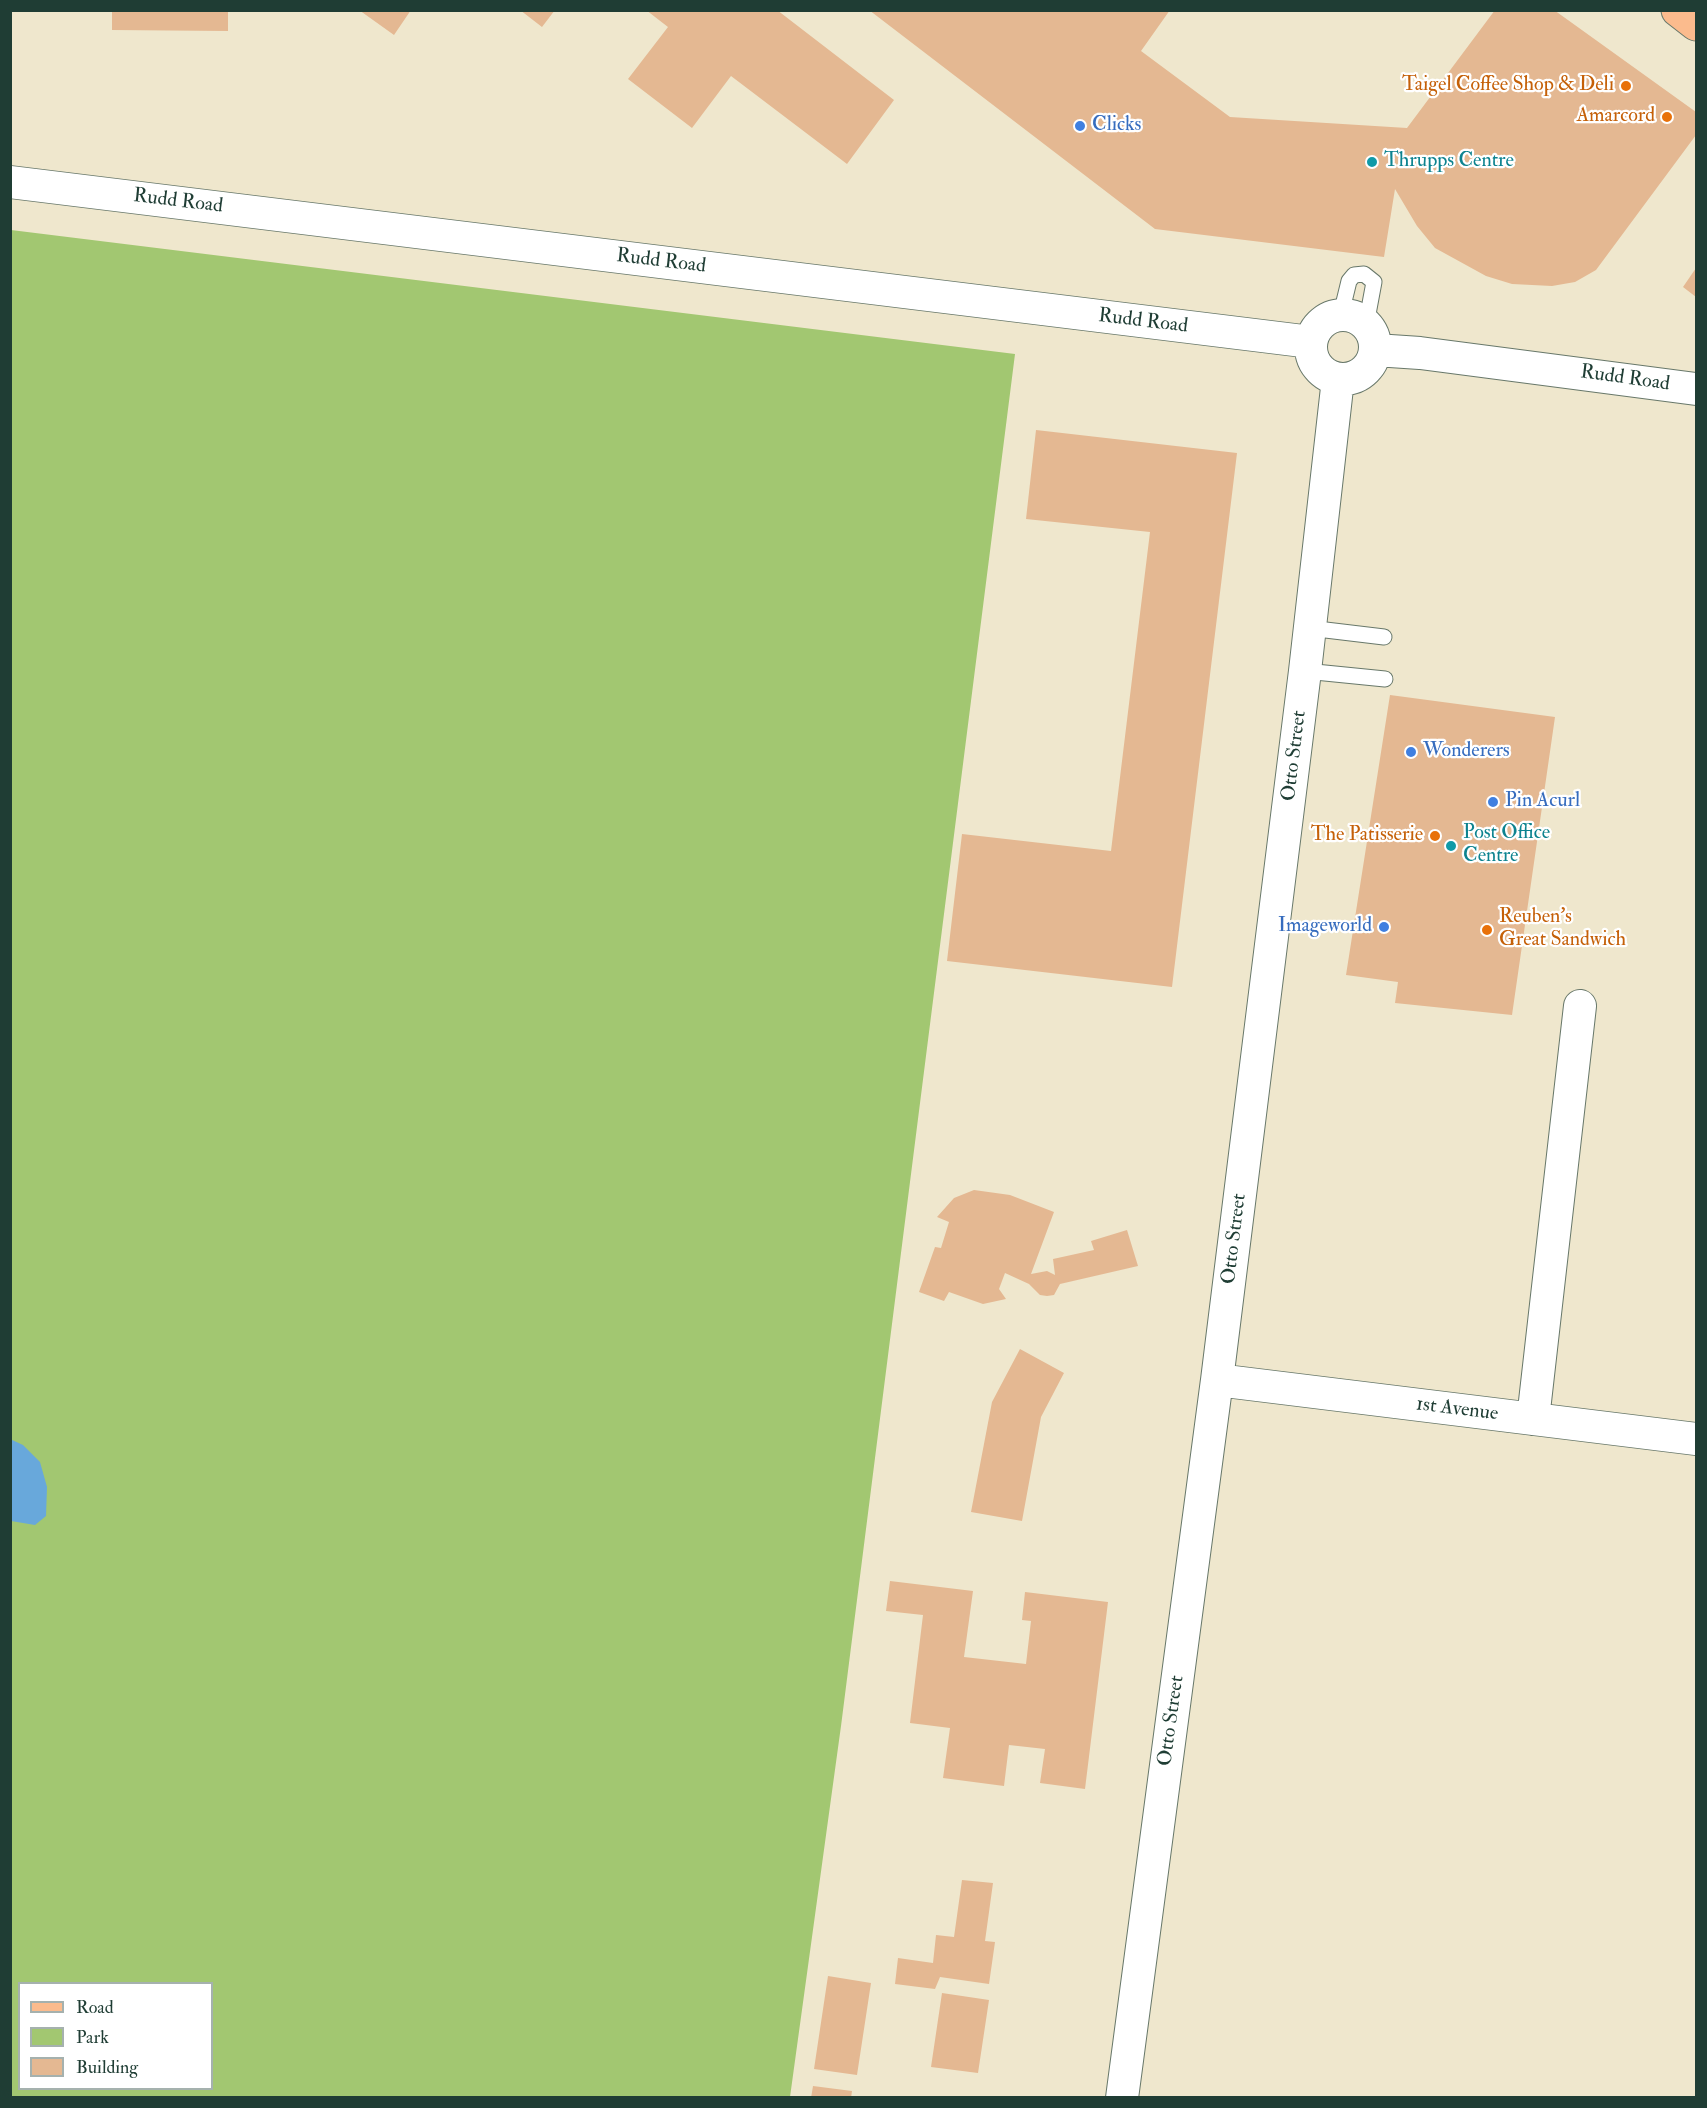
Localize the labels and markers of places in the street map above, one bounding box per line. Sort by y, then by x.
place label: Taigel Coffee Shop & Deli [1402,74,1614,98]
marker: Taigel Coffee Shop & Deli [1619,79,1633,93]
place label: Amarcord [1576,105,1655,129]
marker: Amarcord [1660,110,1674,124]
place label: Clicks [1092,114,1141,138]
marker: Clicks [1073,119,1087,133]
place label: Thrupps Centre [1384,150,1514,174]
marker: Thrupps Centre [1365,155,1379,169]
place label: Wonderers [1423,740,1510,764]
marker: Wonderers [1404,745,1418,759]
place label: Pin Acurl [1505,790,1580,814]
marker: Pin Acurl [1486,795,1500,809]
place label: Post Office Centre [1463,822,1550,869]
place label: The Patisserie [1311,824,1423,848]
marker: The Patisserie [1428,829,1442,843]
marker: Post Office Centre [1444,839,1458,853]
place label: Reuben's Great Sandwich [1499,906,1626,953]
place label: Imageworld [1278,915,1372,939]
marker: Imageworld [1377,920,1391,934]
marker: Reuben's Great Sandwich [1480,923,1494,937]

